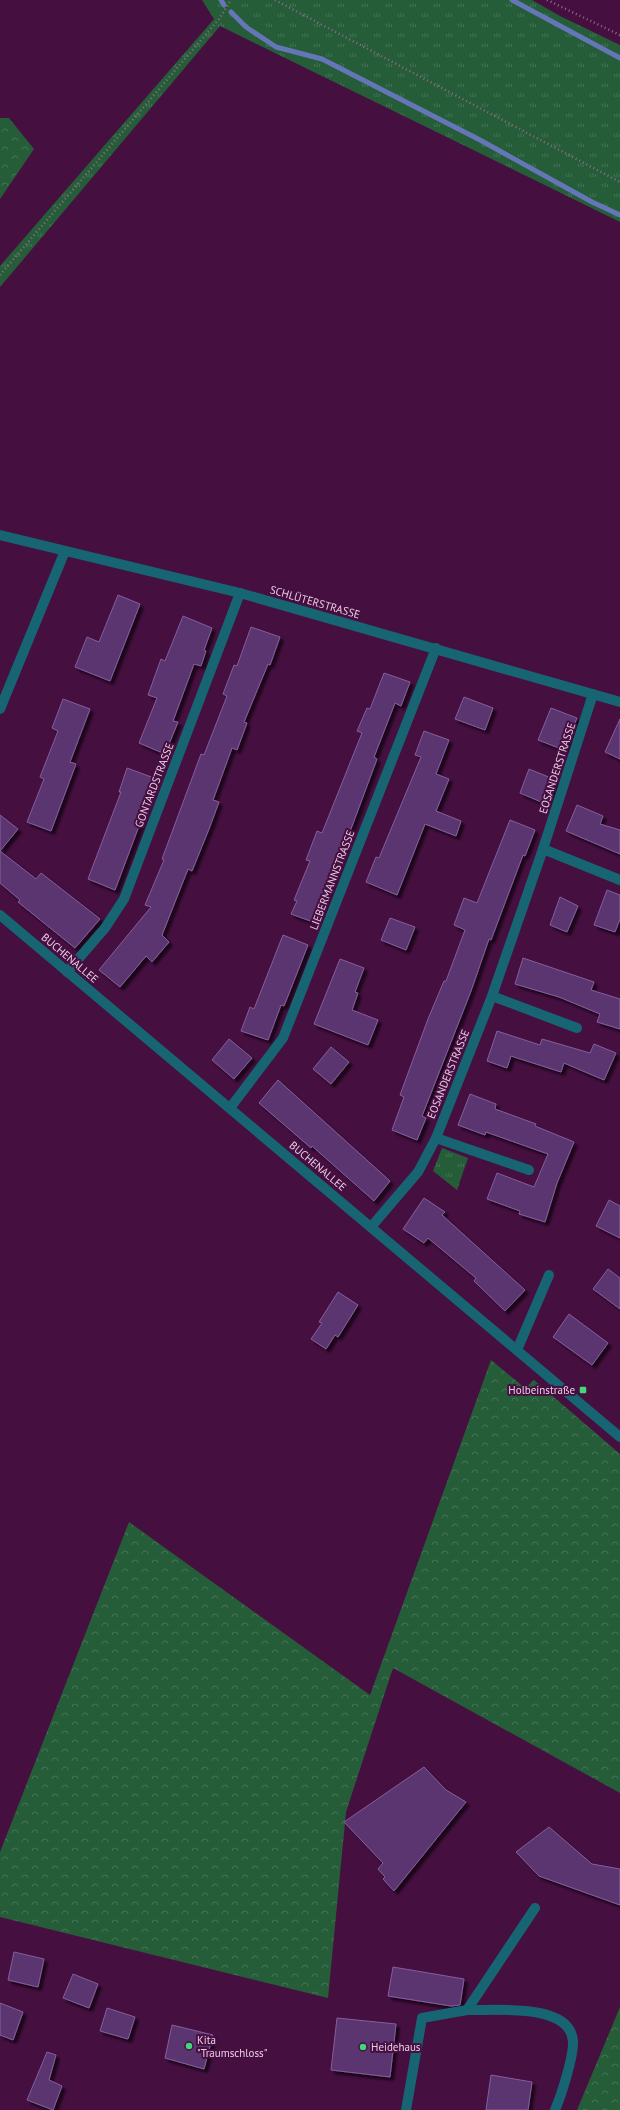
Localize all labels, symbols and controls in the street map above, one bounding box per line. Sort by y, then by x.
street label: SCHLÜTERSTRASSE [268,582,362,622]
street label: EOSANDERSTRASSE [536,721,578,815]
street label: GONTARDSTRASSE [131,741,177,829]
street label: LIEBERMANNSTRASSE [307,828,358,932]
street label: BUCHENALLEE [39,930,101,986]
street label: EOSANDERSTRASSE [424,1027,472,1121]
street label: BUCHENALLEE [287,1138,349,1194]
place label: Holbeinstraße [508,1383,575,1397]
marker: Holbeinstraße [578,1385,588,1395]
place label: Kita "Traumschloss" [197,2033,268,2060]
place label: Heidehaus [371,2040,421,2054]
marker: Kita "Traumschloss" [184,2041,194,2051]
marker: Heidehaus [358,2042,368,2052]

